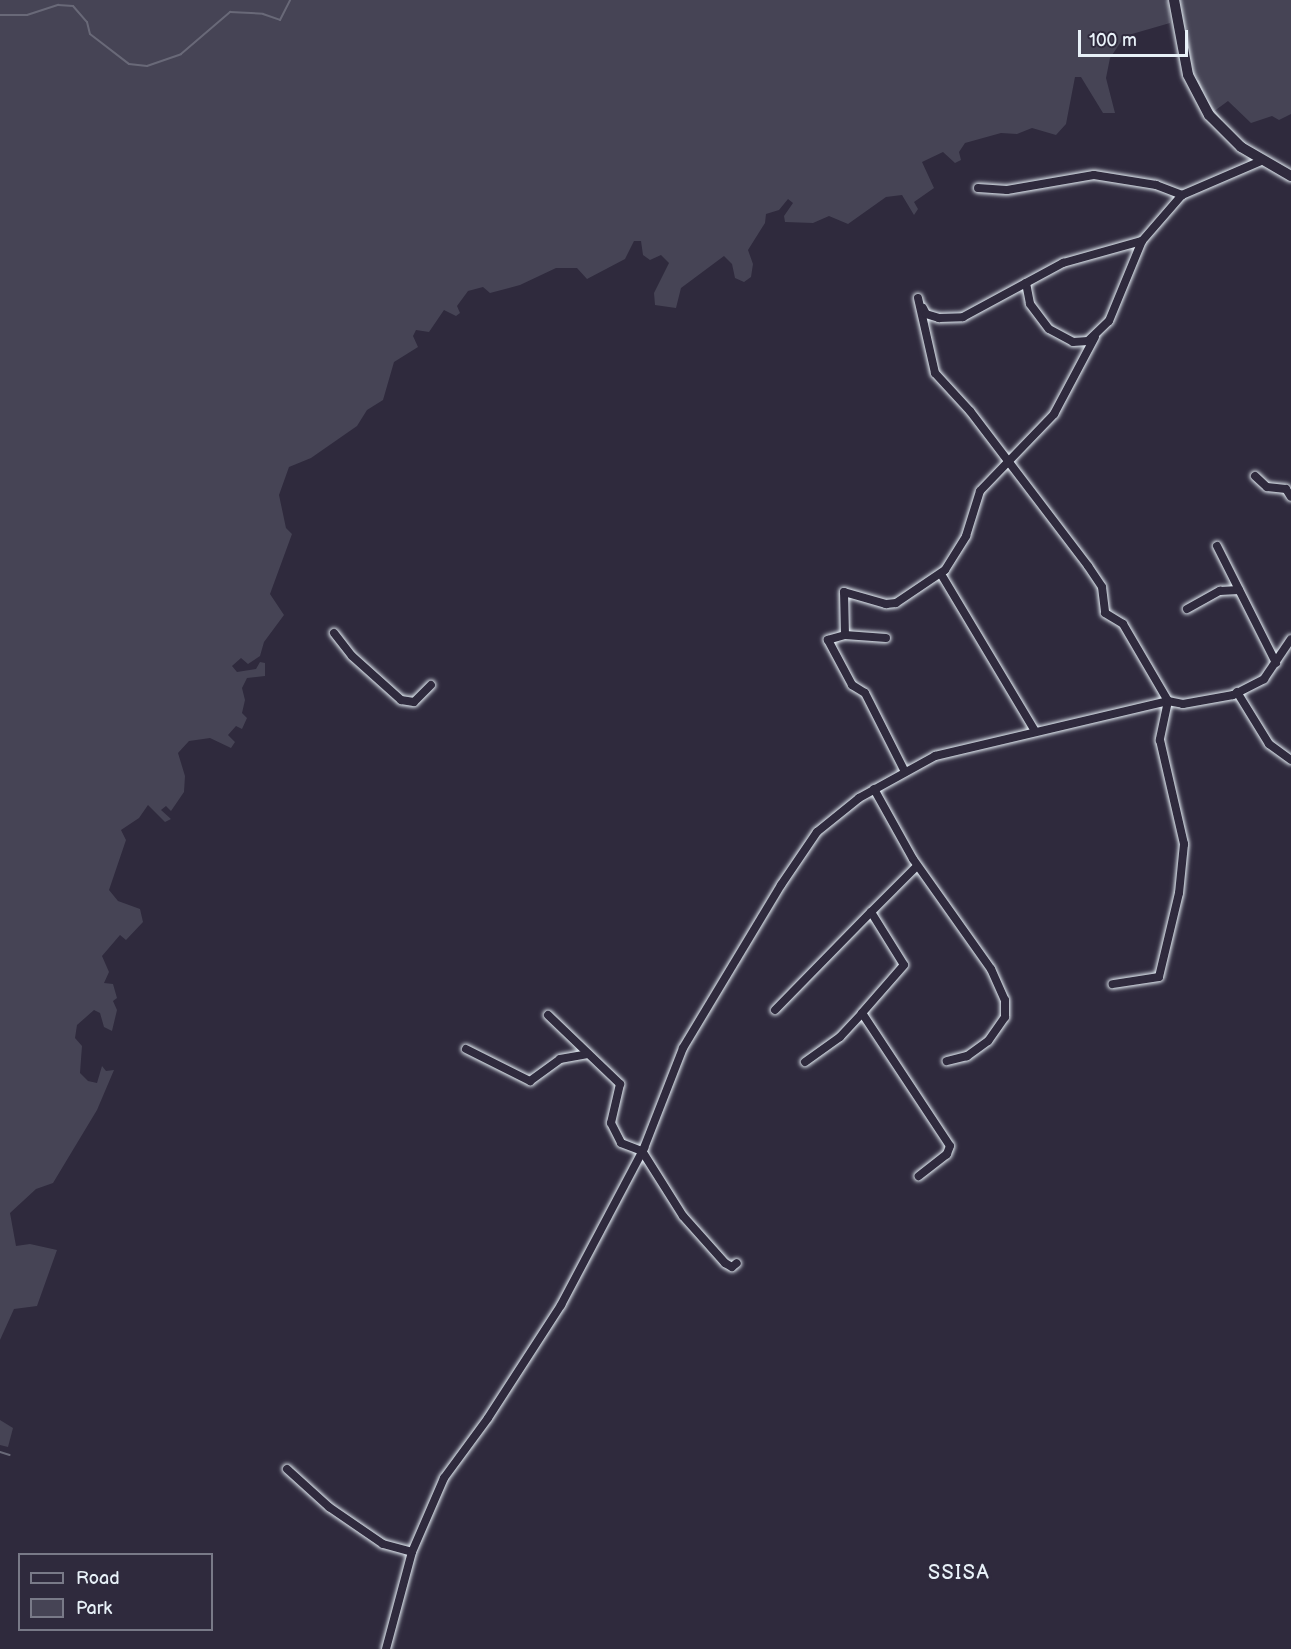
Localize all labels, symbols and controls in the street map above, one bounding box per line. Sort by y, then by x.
scale bar [1081,18,1190,56]
text: 100 m [1089,30,1137,51]
legend [18,1553,213,1631]
district label: SSISA [928,1561,990,1585]
text: Road [76,1568,120,1589]
text: Park [76,1598,112,1619]

